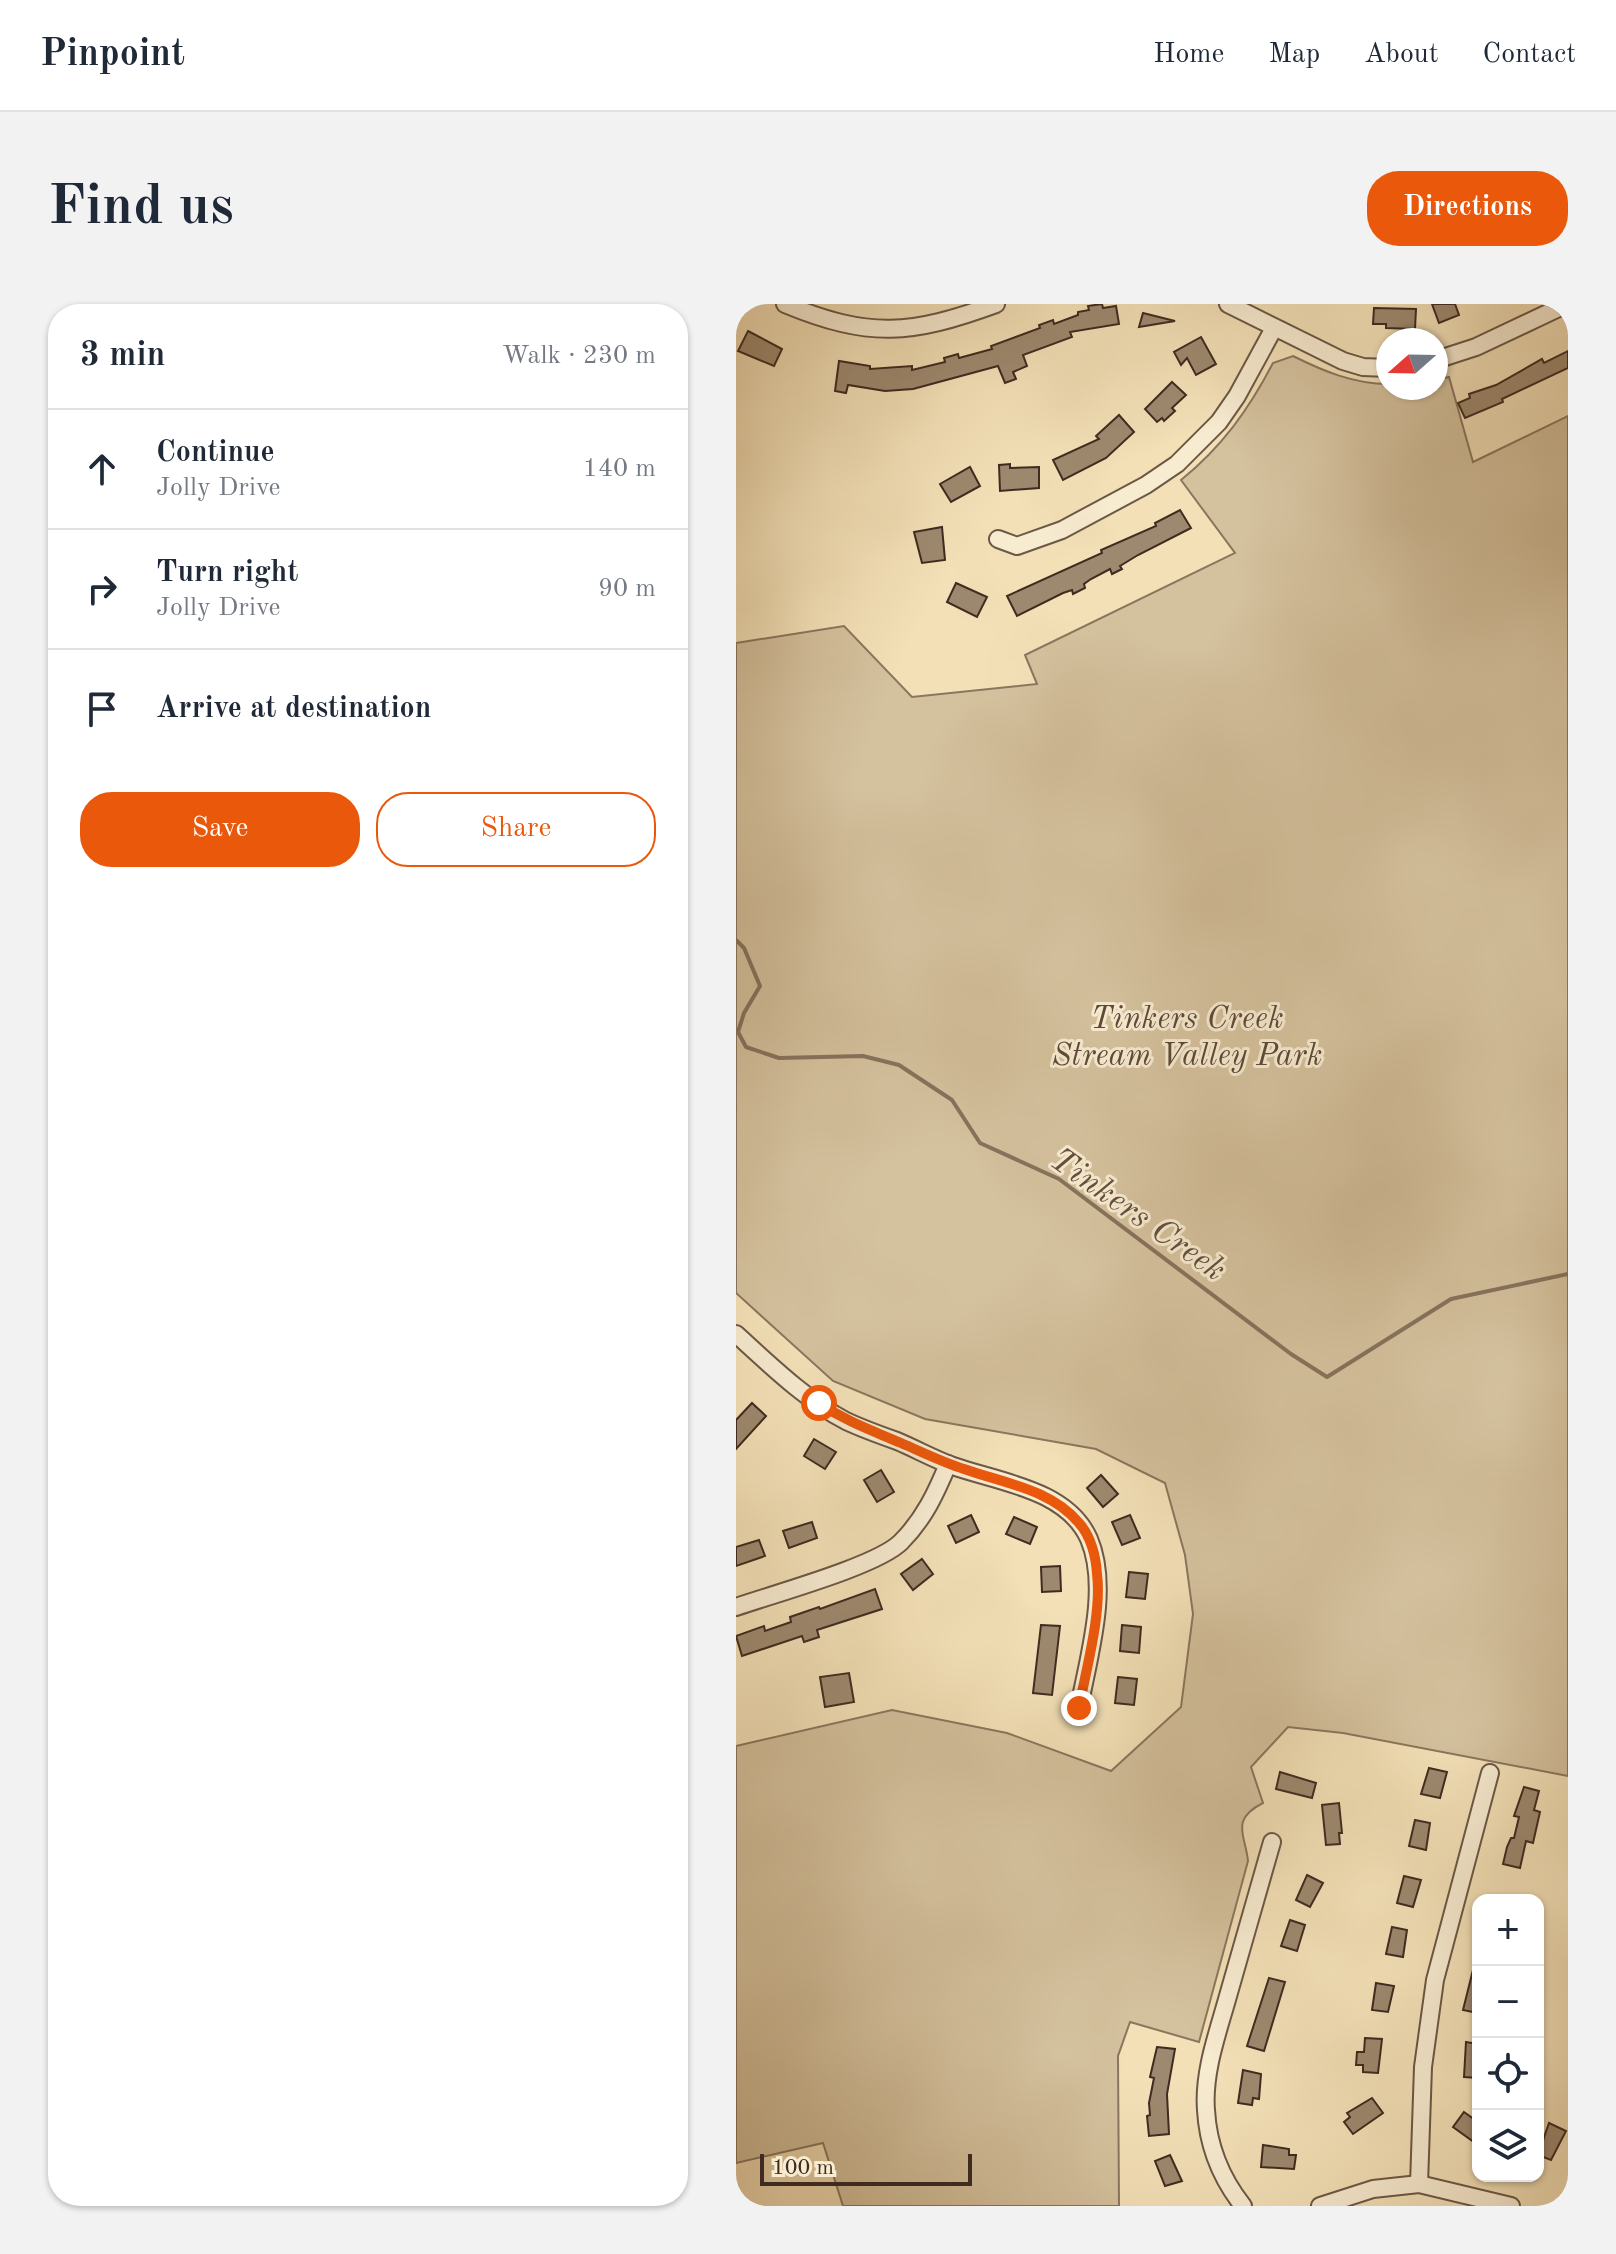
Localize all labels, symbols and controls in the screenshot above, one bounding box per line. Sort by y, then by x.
text: Pinpoint [40,36,185,74]
text: Home [1153,41,1224,69]
text: Map [1268,41,1320,69]
text: About [1364,41,1439,69]
text: Contact [1483,41,1576,69]
button: Directions [1367,171,1568,246]
text: Find us [48,180,234,236]
north arrow [1376,328,1448,400]
text: 3 min [80,339,165,373]
text: Walk · 230 m [502,343,656,369]
text: Continue [156,438,275,468]
icon: ahead [80,447,124,491]
text: 140 m [583,456,656,482]
text: Jolly Drive [156,475,281,501]
text: Turn right [156,558,298,588]
icon: right [80,567,124,611]
text: 90 m [598,576,656,602]
text: Jolly Drive [156,595,281,621]
icon: arrive [80,687,124,731]
text: Arrive at destination [156,694,431,724]
button: Save [80,792,360,867]
button: Share [376,792,656,867]
park label: Tinkers Creek Stream Valley Park [1052,1004,1322,1073]
water label: Tinkers Creek [1043,1143,1231,1288]
route start [801,1385,837,1421]
route end [1061,1690,1097,1726]
map controls [1472,1894,1544,2182]
button: + [1472,1894,1544,1966]
button: − [1472,1966,1544,2038]
button: locate [1472,2038,1544,2110]
button: layers [1472,2110,1544,2182]
scale bar [760,2150,972,2186]
text: 100 m [772,2157,834,2179]

